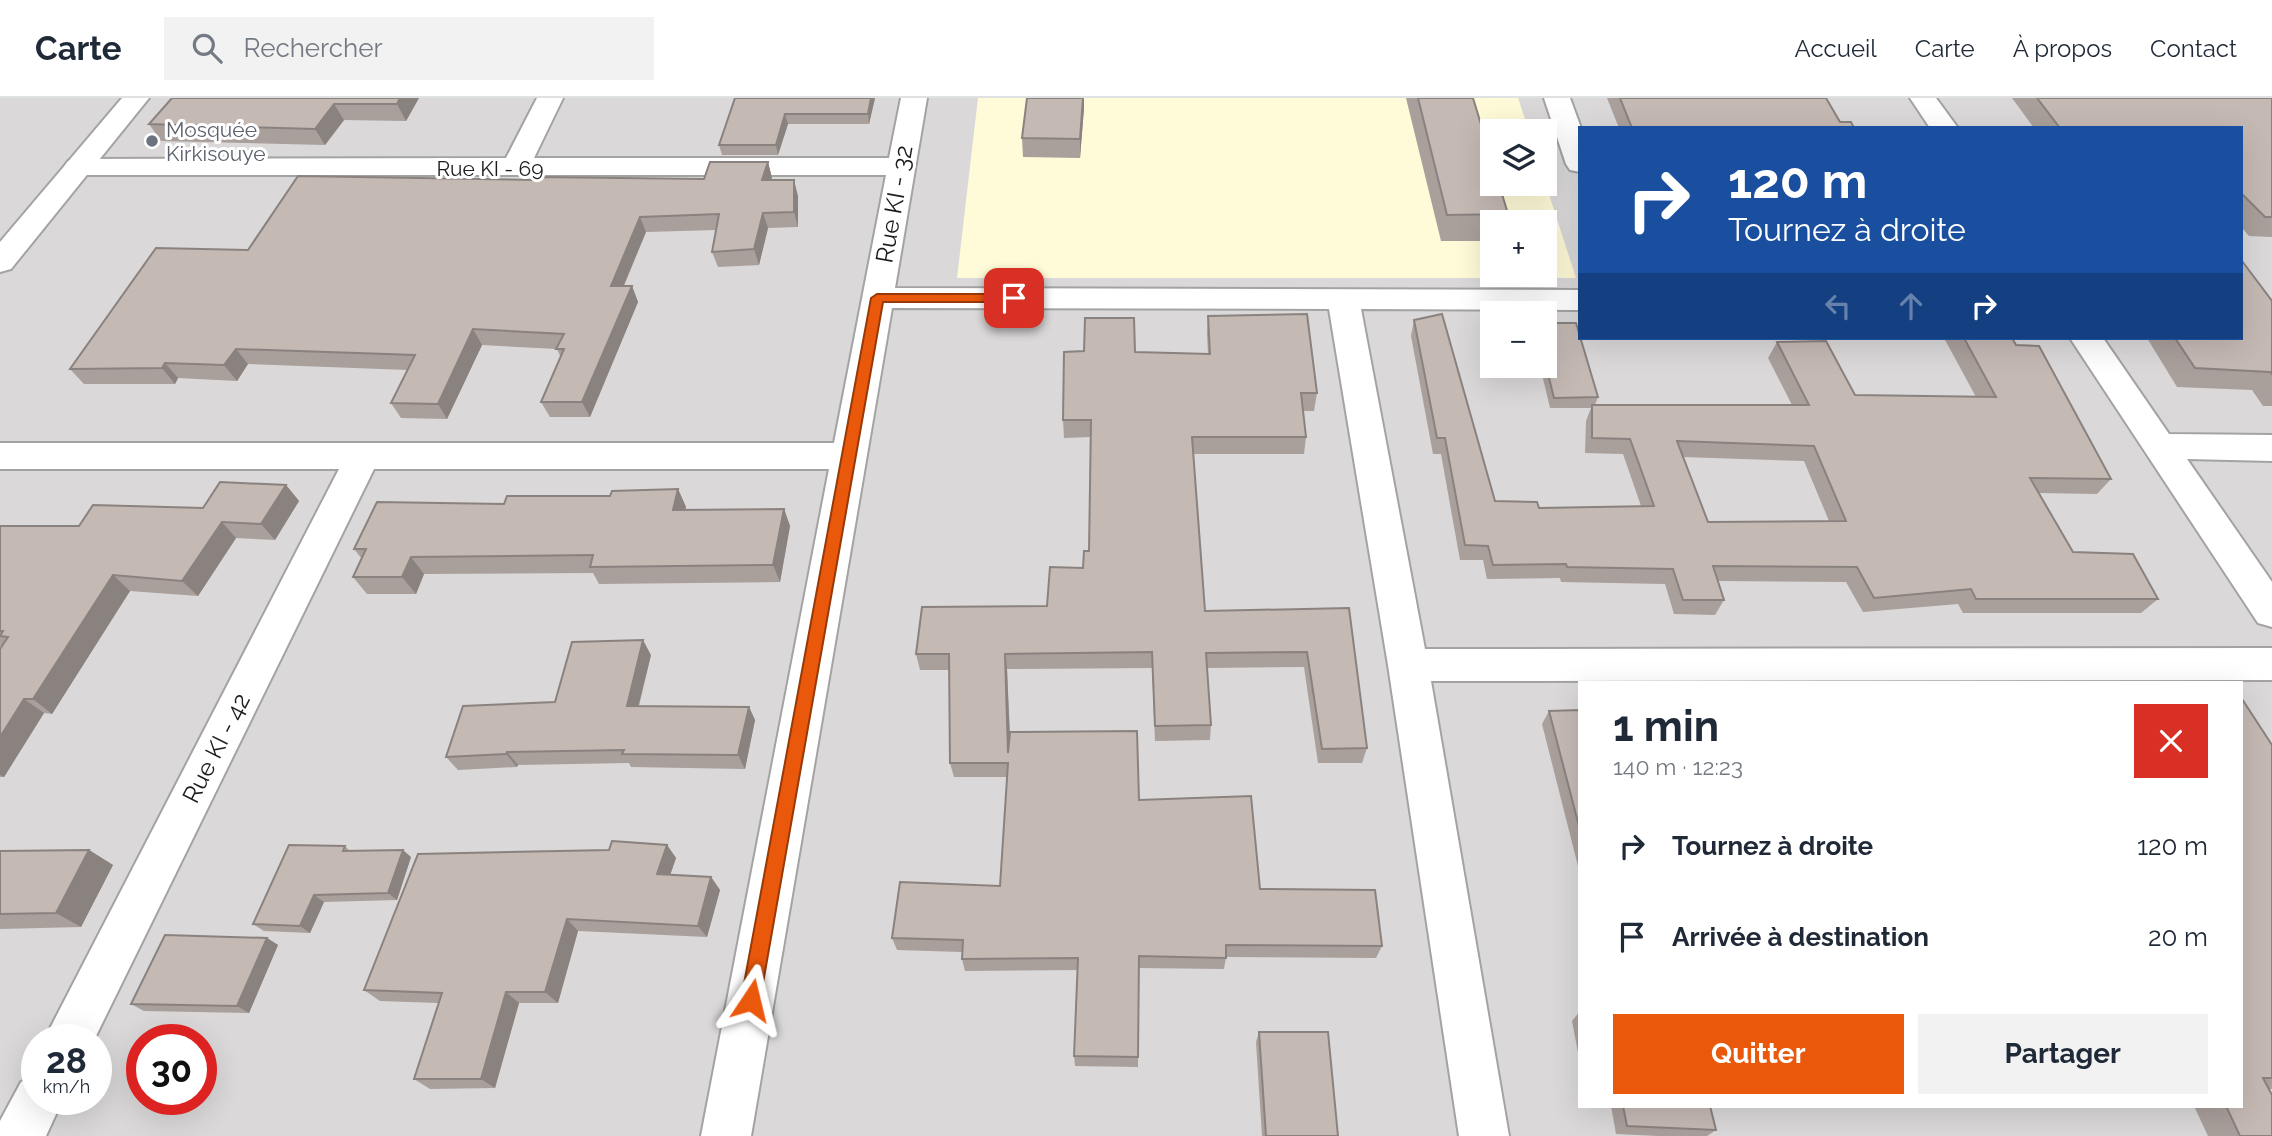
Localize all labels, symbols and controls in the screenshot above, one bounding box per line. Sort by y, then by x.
search box [164,17,654,80]
text: Carte [35,29,122,68]
icon: search [188,29,226,67]
text: Rechercher [244,33,383,63]
text: Accueil [1795,34,1877,63]
text: Carte [1915,34,1975,63]
text: À propos [2013,34,2112,63]
text: Contact [2150,34,2237,63]
place label: Mosquée Kirkisouye [166,117,266,166]
map controls [1480,119,1557,378]
button: layers [1480,119,1557,196]
marker: Mosquée Kirkisouye [144,133,160,149]
street label: Rue KI - 32 [869,143,919,265]
text: 120 m [1728,152,1867,209]
icon: right [1613,154,1704,245]
street label: Rue KI - 69 [437,156,543,181]
button: + [1480,210,1557,287]
text: Tournez à droite [1728,211,1966,248]
pin [984,268,1044,328]
icon: arrive [995,279,1033,317]
icon: left [1819,287,1857,325]
icon: ahead [1892,287,1930,325]
icon: right [1965,287,2003,325]
button: − [1480,301,1557,378]
street label: Rue KI - 42 [176,688,256,808]
text: 1 min [1613,702,1719,751]
button: close [2134,704,2208,778]
text: 140 m · 12:23 [1613,753,1743,780]
icon: right [1613,827,1651,865]
text: Tournez à droite [1672,831,1873,861]
text: 120 m [2137,831,2208,861]
icon: arrive [1613,918,1651,956]
text: Arrivée à destination [1672,922,1929,952]
text: 20 m [2148,922,2208,952]
position arrow [714,963,788,1037]
button: Quitter [1613,1014,1904,1094]
button: Partager [1918,1014,2208,1094]
speed limit sign: 30 [126,1024,217,1115]
text: 28 [46,1040,87,1081]
text: km/h [43,1076,90,1097]

